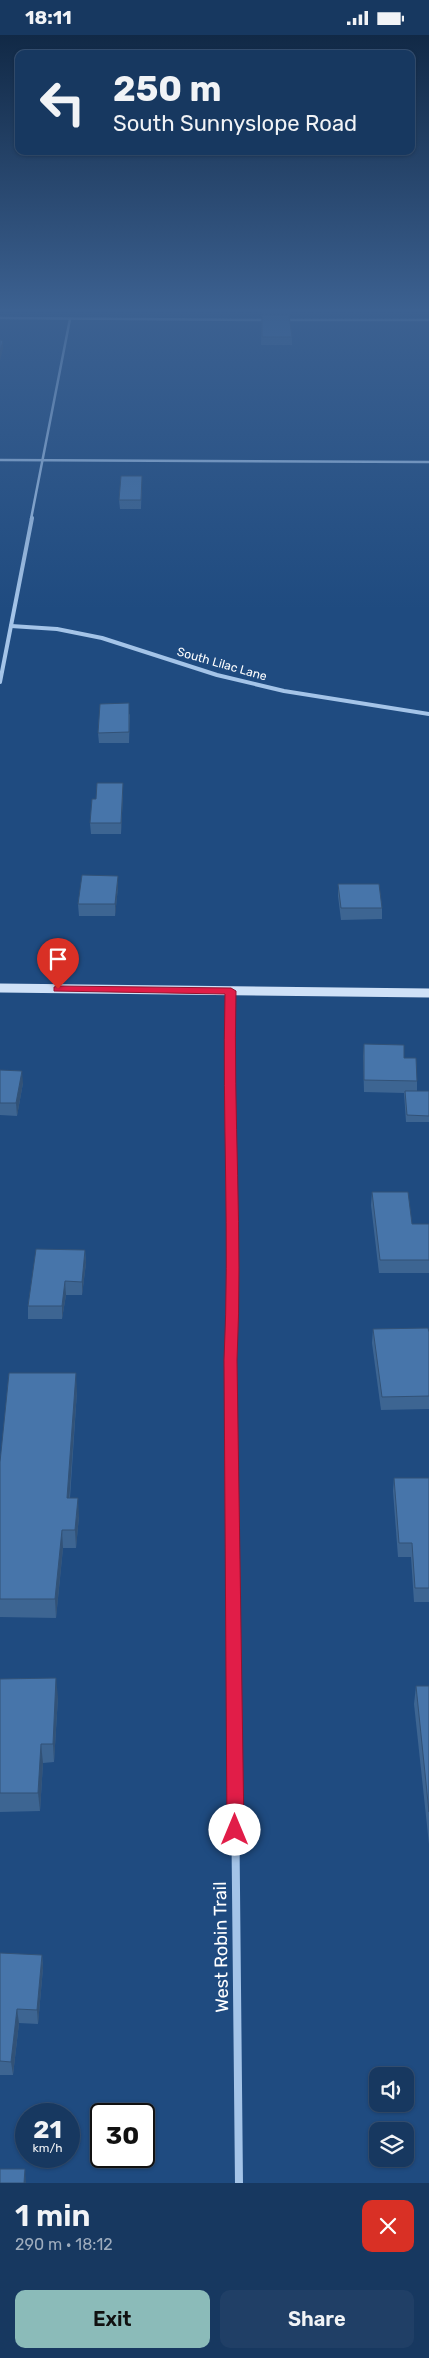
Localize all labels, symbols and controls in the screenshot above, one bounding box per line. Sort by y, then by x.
text: 18:11 [25,6,72,29]
text: 250 m [113,68,222,110]
icon: left [30,70,95,135]
text: South Sunnyslope Road [113,110,357,137]
street label: South Lilac Lane [176,645,269,684]
pin [37,938,79,989]
icon: arrive [44,945,72,973]
position arrow [208,1803,260,1855]
street label: West Robin Trail [209,1881,233,2013]
map controls [369,2067,414,2167]
button: sound [369,2067,414,2112]
speed limit sign: 30 [90,2103,155,2168]
text: 21 [33,2115,62,2144]
button: layers [369,2122,414,2167]
text: km/h [33,2141,62,2155]
text: 1 min [15,2198,90,2234]
button: close [362,2200,414,2252]
text: 290 m · 18:12 [15,2235,113,2254]
button: Exit [15,2290,210,2348]
button: Share [220,2290,414,2348]

